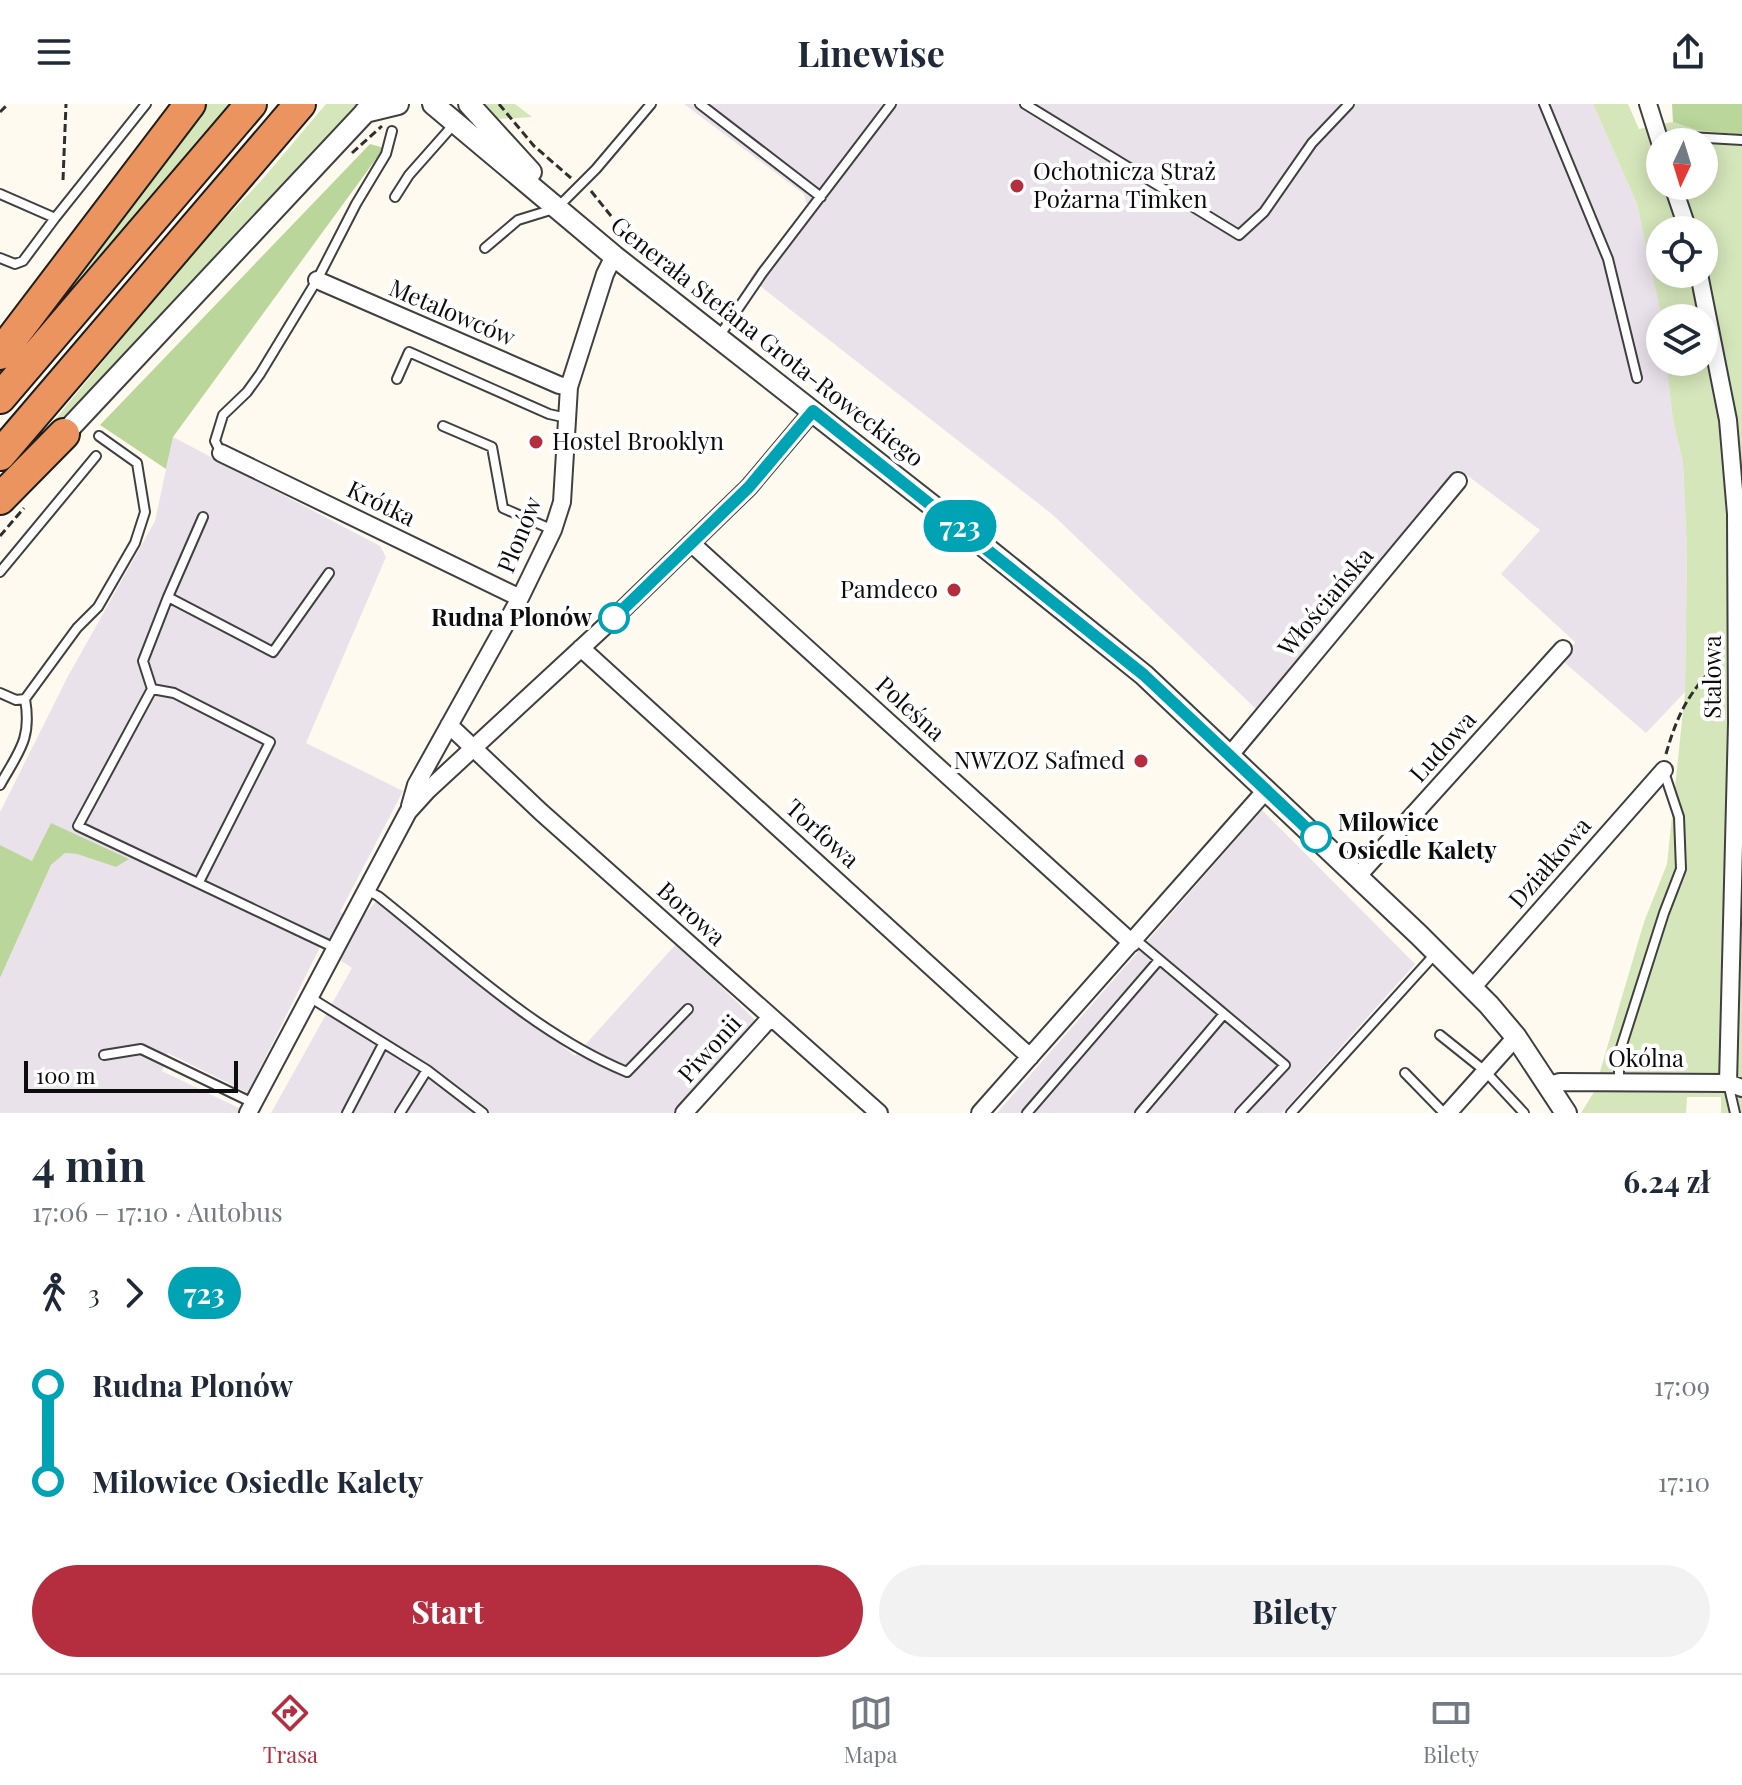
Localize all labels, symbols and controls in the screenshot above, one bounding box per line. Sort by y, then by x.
text: Linewise [797,28,945,76]
icon: menu [32,30,76,74]
icon: share [1666,30,1710,74]
north arrow [1646,128,1718,200]
map controls [1646,128,1718,376]
place label: Ochotnicza Straż Pożarna Timken [1033,154,1216,214]
marker: Ochotnicza Straż Pożarna Timken [1008,177,1026,195]
street label: Generała Stefana Grota-Roweckiego [605,208,931,473]
button: locate [1646,216,1718,288]
street label: Metalowców [385,270,521,352]
button: layers [1646,304,1718,376]
place label: Hostel Brooklyn [552,424,724,456]
marker: Hostel Brooklyn [527,433,545,451]
street label: Krótka [342,472,422,532]
street label: Plonów [488,491,548,577]
line badge: 723 [914,500,1006,552]
text: 723 [939,507,981,544]
street label: Włościańska [1269,540,1379,663]
place label: Pamdeco [840,572,938,604]
marker: Pamdeco [945,581,963,599]
place label: Rudna Plonów [431,600,592,632]
marker: Rudna Plonów [599,603,629,633]
street label: Stalowa [1695,635,1727,719]
street label: Poleśna [870,668,953,747]
street label: Ludowa [1401,703,1482,788]
place label: NWZOZ Safmed [954,743,1125,775]
marker: NWZOZ Safmed [1132,752,1150,770]
street label: Torfowa [780,791,867,874]
place label: Milowice Osiedle Kalety [1338,805,1497,865]
street label: Działkowa [1500,809,1597,914]
marker: Milowice Osiedle Kalety [1301,822,1331,852]
street label: Borowa [651,873,733,952]
street label: Piwonii [670,1007,747,1088]
street label: Okólna [1608,1041,1684,1073]
scale bar [24,1057,238,1093]
text: 100 m [36,1060,96,1090]
text: 4 min [32,1134,146,1193]
text: 6.24 zł [1623,1161,1710,1201]
text: 17:06 – 17:10 · Autobus [32,1194,283,1229]
icon: walk [32,1271,76,1315]
icon: forward [112,1271,156,1315]
text: 723 [184,1274,225,1311]
text: 3 [88,1276,100,1311]
text: Rudna Plonów [92,1365,293,1405]
text: 17:09 [1654,1368,1710,1403]
text: Milowice Osiedle Kalety [92,1461,423,1501]
text: 17:10 [1658,1464,1710,1499]
button: Start [32,1565,863,1657]
button: Bilety [879,1565,1710,1657]
tab: Trasa [263,1691,318,1769]
tab: Mapa [844,1691,897,1769]
tab: Bilety [1423,1691,1479,1769]

